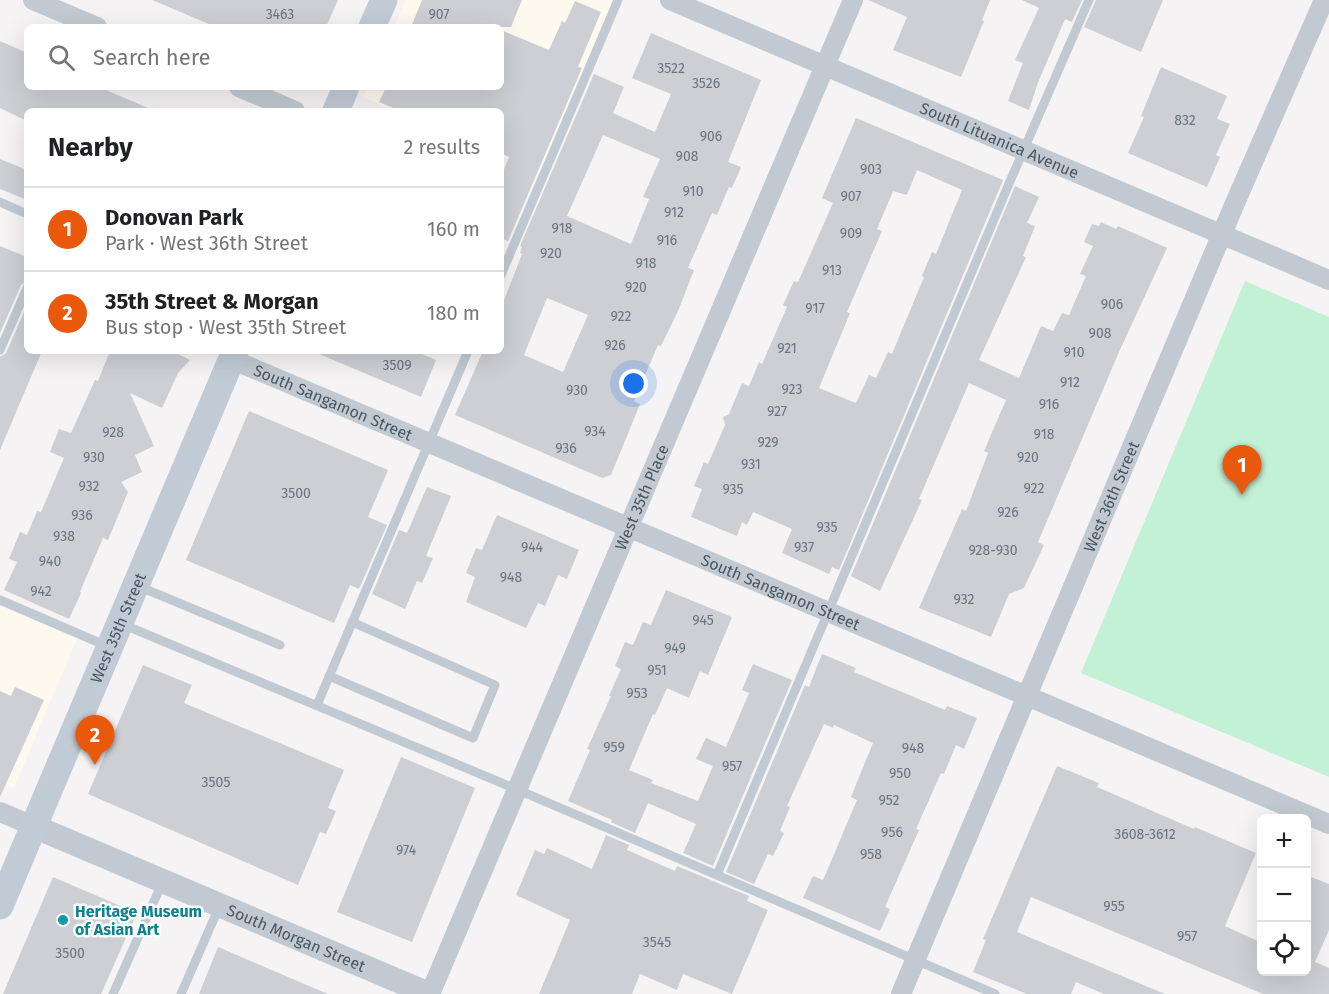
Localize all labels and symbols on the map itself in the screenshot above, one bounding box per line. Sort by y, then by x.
house number: 3463 [266,6,294,23]
house number: 907 [428,6,450,23]
house number: 3522 [657,60,685,77]
house number: 3526 [692,75,720,92]
street label: South Lituanica Avenue [917,98,1082,183]
house number: 832 [1174,112,1196,129]
house number: 906 [700,128,722,145]
house number: 908 [676,148,699,165]
house number: 903 [860,161,882,178]
house number: 910 [683,183,704,200]
house number: 907 [840,188,862,205]
house number: 912 [664,204,684,221]
house number: 918 [552,220,573,237]
house number: 909 [840,225,862,242]
house number: 916 [657,232,677,249]
house number: 920 [540,245,562,262]
house number: 918 [636,255,657,272]
house number: 913 [822,262,842,279]
house number: 920 [625,279,647,296]
house number: 906 [1101,296,1123,313]
house number: 917 [805,300,825,317]
house number: 922 [611,308,632,325]
house number: 908 [1089,325,1112,342]
house number: 926 [604,337,626,354]
house number: 921 [777,340,797,357]
house number: 910 [1064,344,1085,361]
house number: 3509 [382,357,412,374]
street label: South Sangamon Street [251,361,415,445]
your location [619,369,648,398]
house number: 912 [1060,374,1080,391]
house number: 923 [782,381,802,398]
house number: 930 [566,382,588,399]
house number: 916 [1039,396,1059,413]
house number: 927 [767,403,787,420]
house number: 934 [584,423,606,440]
house number: 928 [102,424,124,441]
house number: 918 [1034,426,1055,443]
house number: 929 [757,434,779,451]
street label: West 36th Street [1080,438,1143,555]
house number: 936 [555,440,577,457]
street label: West 35th Place [611,442,673,553]
pin: 1 [1222,446,1262,495]
house number: 930 [83,449,105,466]
house number: 920 [1017,449,1039,466]
house number: 931 [741,456,761,473]
house number: 932 [79,478,99,495]
house number: 922 [1024,480,1045,497]
house number: 935 [722,481,744,498]
house number: 3500 [281,485,311,502]
house number: 926 [997,504,1019,521]
house number: 936 [71,507,93,524]
house number: 935 [816,519,838,536]
house number: 938 [53,528,75,545]
house number: 944 [521,539,544,556]
house number: 937 [794,539,814,556]
house number: 928-930 [968,542,1018,559]
street label: South Sangamon Street [698,550,863,634]
house number: 940 [39,553,61,570]
house number: 948 [500,569,522,586]
street label: West 35th Street [86,570,150,686]
house number: 942 [30,583,52,600]
house number: 932 [954,591,974,608]
house number: 945 [692,612,714,629]
house number: 949 [664,640,686,657]
house number: 951 [647,662,667,679]
house number: 953 [626,685,648,702]
pin: 2 [76,716,115,765]
house number: 959 [603,739,625,756]
house number: 948 [902,740,924,757]
house number: 957 [722,758,742,775]
house number: 950 [889,765,911,782]
house number: 3505 [202,774,230,791]
house number: 952 [878,792,900,809]
house number: 956 [881,824,903,841]
house number: 3608-3612 [1114,826,1176,843]
house number: 974 [396,842,417,859]
house number: 958 [860,846,882,863]
house number: 955 [1103,898,1125,915]
street label: South Morgan Street [224,900,368,976]
place label: Heritage Museum of Asian Art [75,902,202,939]
marker: Heritage Museum of Asian Art [56,913,70,927]
house number: 957 [1177,928,1197,945]
house number: 3545 [643,934,671,951]
house number: 3500 [55,945,85,962]

